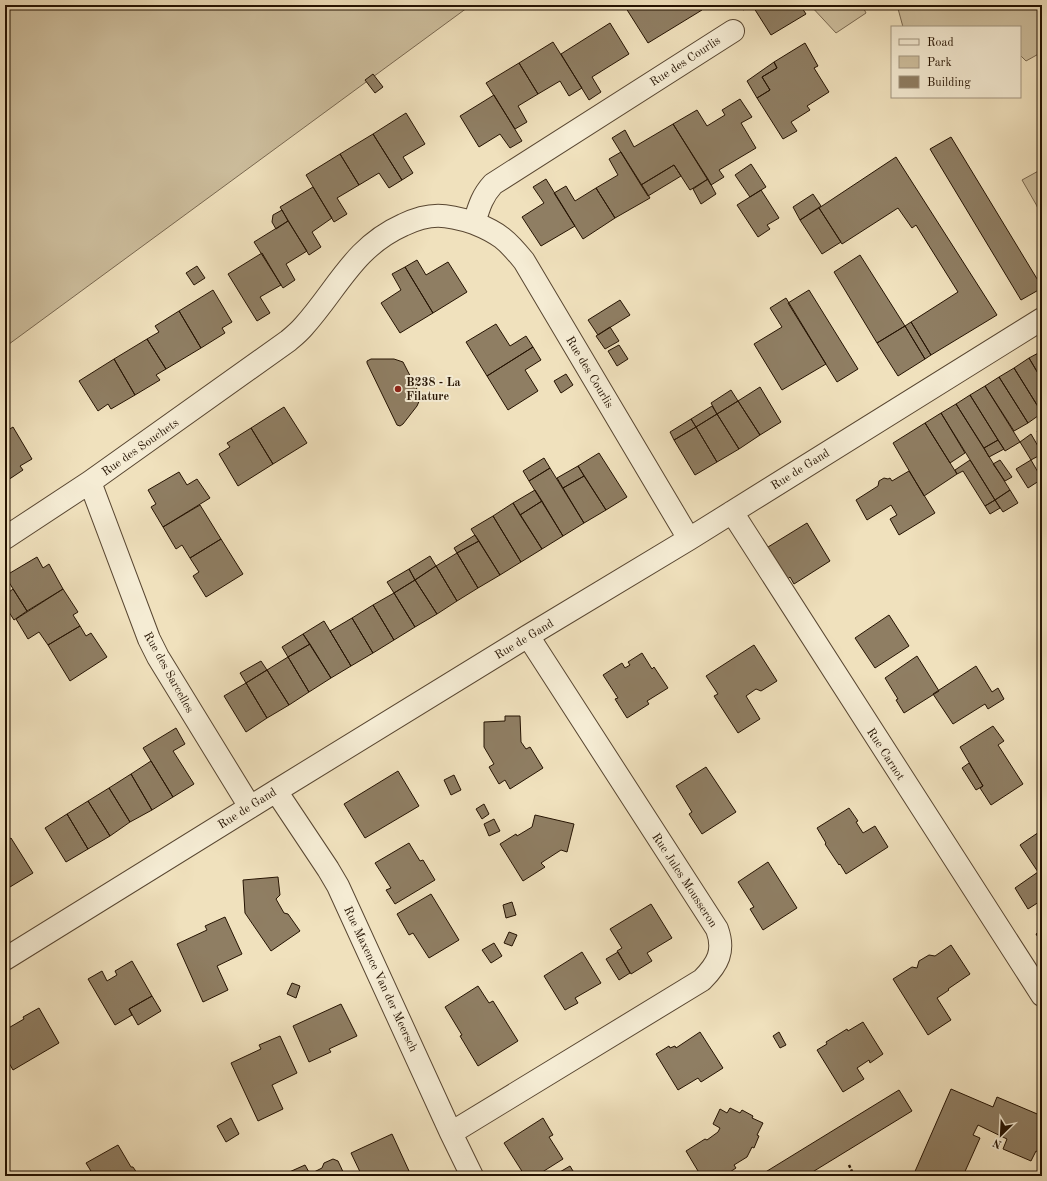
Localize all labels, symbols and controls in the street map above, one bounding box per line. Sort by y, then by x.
legend [891,26,1021,98]
street label: Rue des Courlis [648,35,723,89]
text: Road [927,37,954,49]
text: Park [927,57,952,69]
text: Building [927,77,971,89]
street label: Rue des Courlis [563,335,615,410]
place label: B238 - La Filature [406,377,461,403]
marker: B238 - La Filature [393,384,403,394]
street label: Rue des Souchets [100,417,181,479]
street label: Rue de Gand [769,447,832,493]
street label: Rue de Gand [493,618,556,662]
street label: Rue des Sarcelles [141,630,195,715]
street label: Rue Carnot [864,726,906,783]
street label: Rue de Gand [216,786,279,832]
street label: Rue Jules Mousseron [649,831,719,930]
street label: Rue Maxence Van der Meersch [341,905,419,1054]
north arrow [981,1115,1021,1155]
text: N [991,1136,1004,1149]

